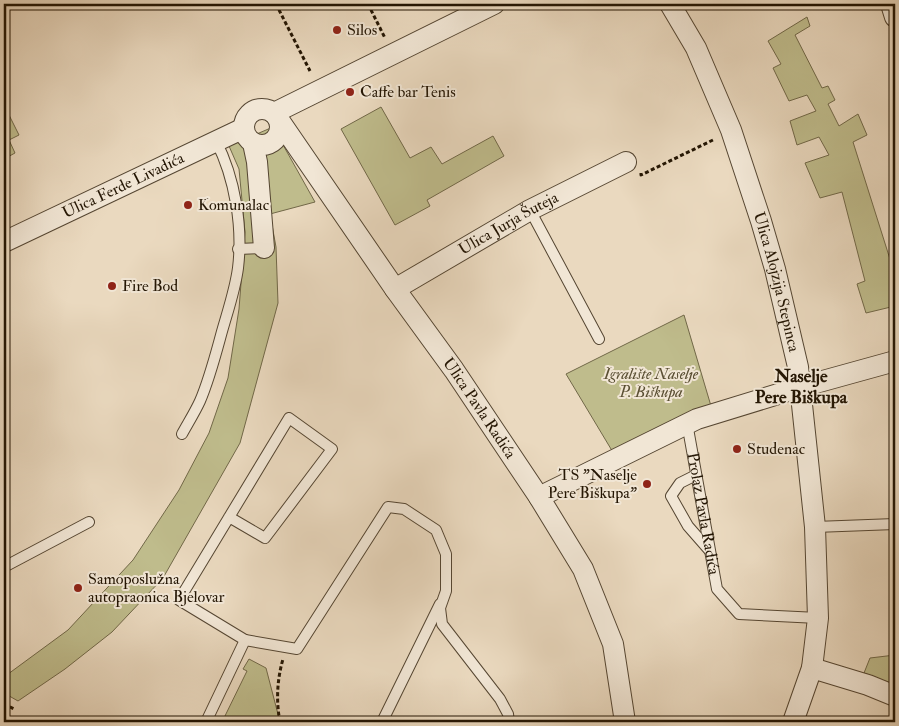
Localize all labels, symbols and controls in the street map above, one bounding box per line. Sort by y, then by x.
place label: Silos [347,20,377,40]
marker: Silos [331,24,343,36]
place label: Caffe bar Tenis [360,82,456,102]
marker: Caffe bar Tenis [344,86,356,98]
street label: Ulica Ferde Livadića [59,148,188,223]
street label: Ulica Jurja Šuteja [455,187,562,260]
place label: Komunalac [198,195,270,215]
marker: Komunalac [182,199,194,211]
street label: Ulica Alojzija Stepinca [749,209,804,354]
place label: Fire Bod [122,276,178,296]
marker: Fire Bod [106,280,118,292]
street label: Ulica Pavla Radića [438,354,521,463]
park label: Igralište Naselje P. Biškupa [603,364,699,402]
district label: Naselje Pere Biškupa [755,365,848,409]
place label: Studenac [747,439,806,459]
marker: Studenac [731,443,743,455]
street label: Prolaz Pavla Radića [683,451,724,577]
place label: TS "Naselje Pere Biškupa" [548,465,637,504]
marker: TS "Naselje Pere Biškupa" [641,478,653,490]
place label: Samoposlužna autopraonica Bjelovar [88,569,225,608]
marker: Samoposlužna autopraonica Bjelovar [72,582,84,594]

